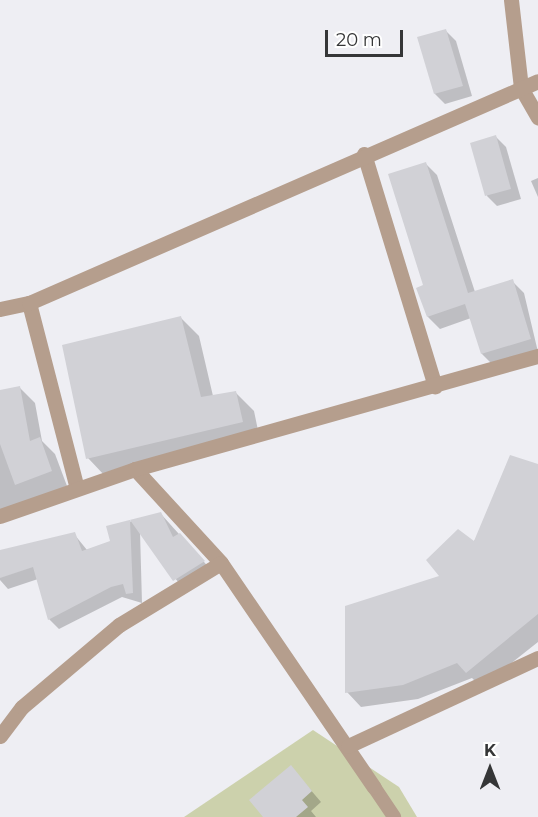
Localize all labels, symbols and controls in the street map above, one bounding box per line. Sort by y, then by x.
scale bar [328,18,406,56]
text: 20 m [336,29,382,51]
north arrow [460,739,520,799]
text: K [484,741,496,760]

